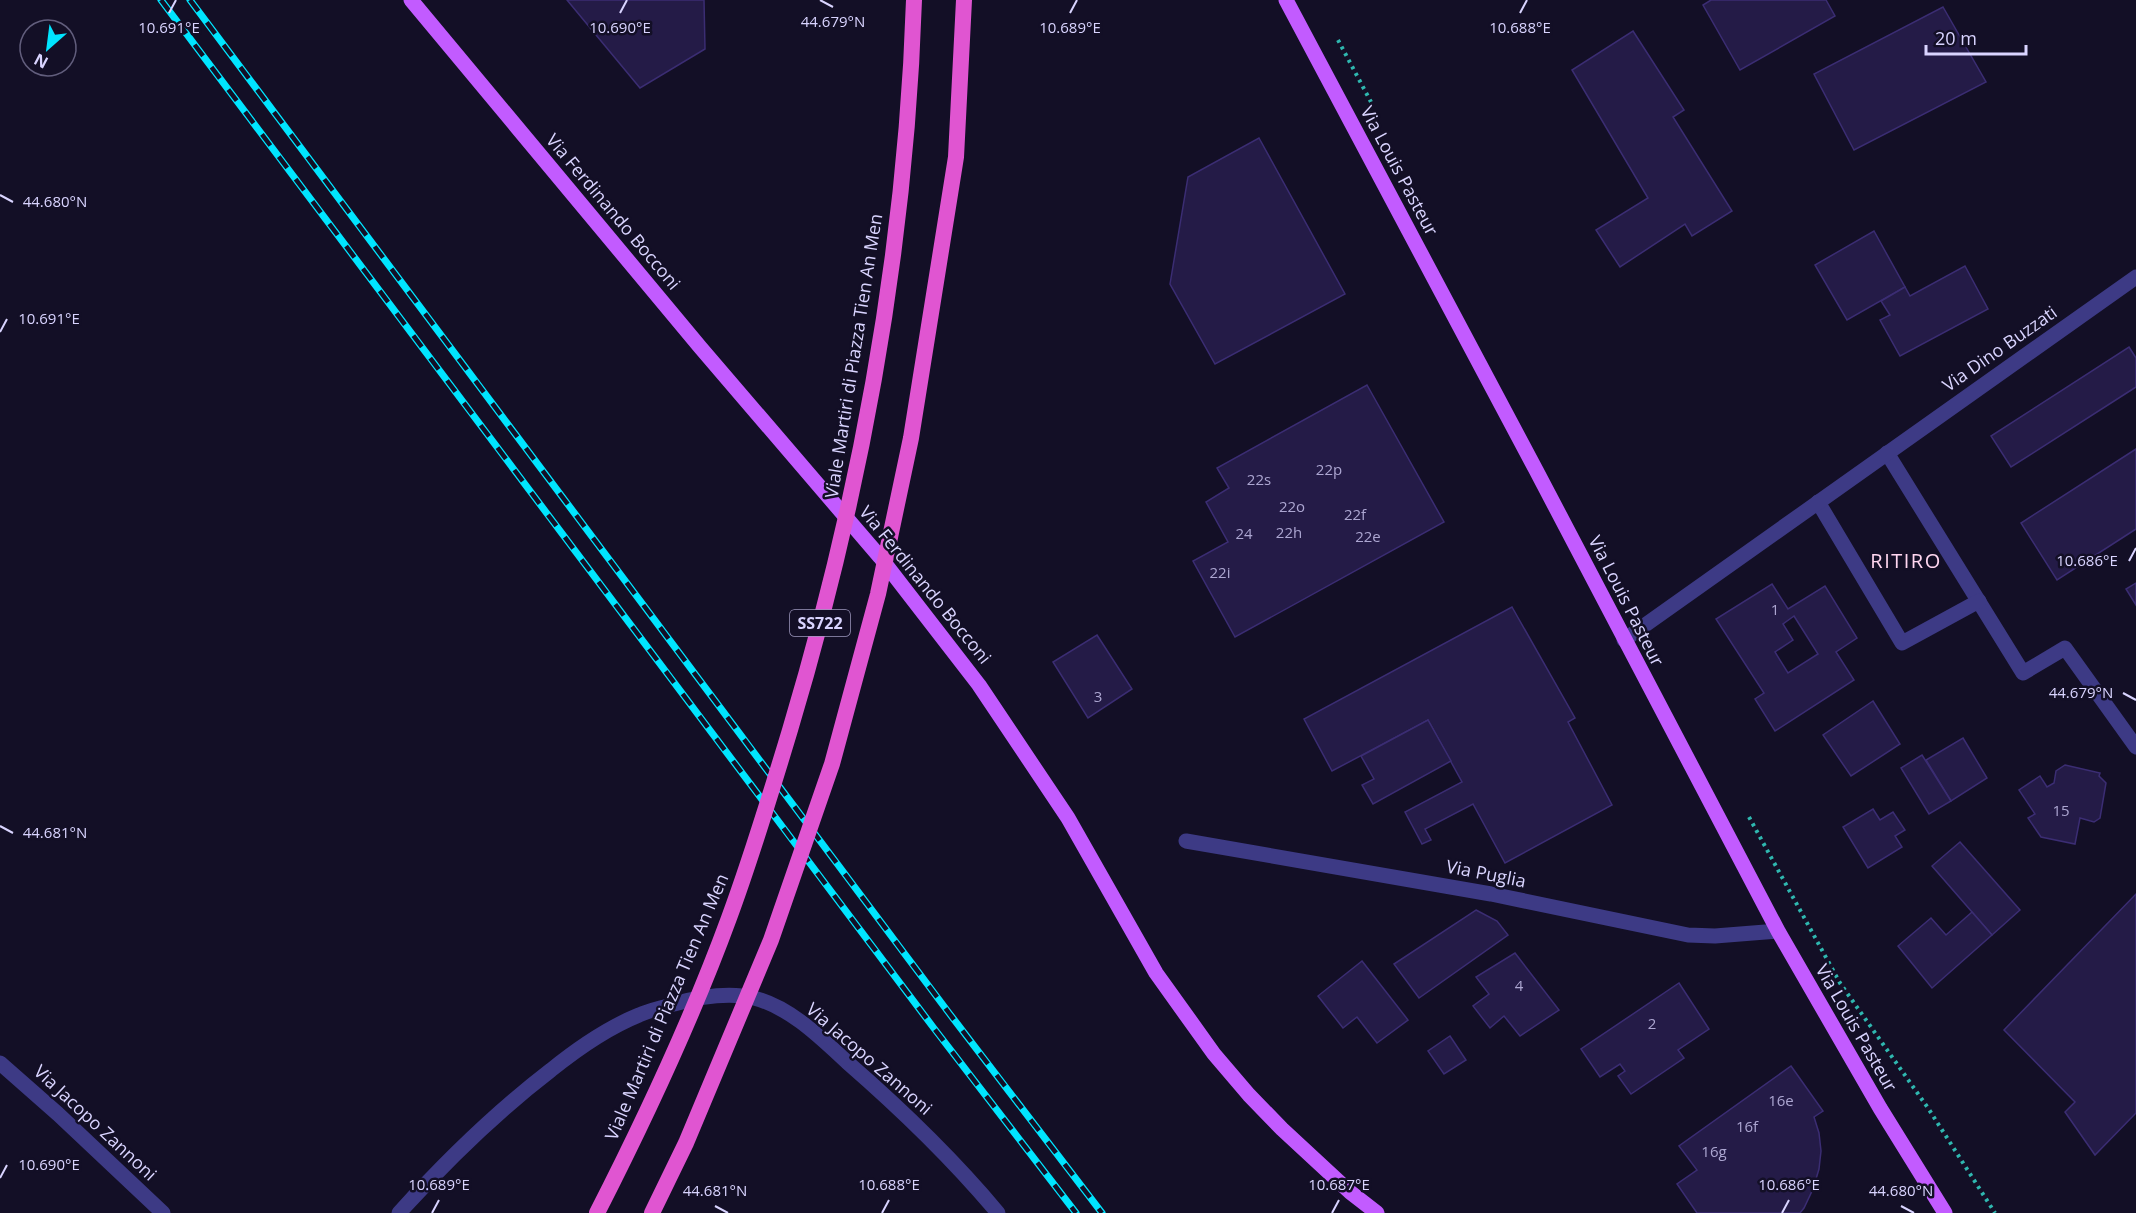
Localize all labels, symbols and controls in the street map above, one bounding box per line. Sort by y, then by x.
text: 44.679°N [801,11,865,31]
text: 10.691°E [138,17,200,37]
text: 10.690°E [589,17,651,37]
text: 10.689°E [1039,17,1101,37]
text: 10.688°E [1489,17,1551,37]
north arrow [18,18,78,78]
scale bar [1926,18,2026,56]
text: 20 m [1935,26,1977,50]
text: N [30,48,52,74]
street label: Via Louis Pasteur [1356,102,1444,240]
street label: Via Ferdinando Bocconi [541,128,686,295]
text: 44.680°N [23,191,87,211]
street label: Viale Martiri di Piazza Tien An Men [819,212,887,500]
street label: Via Dino Buzzati [1937,300,2061,397]
text: 10.691°E [18,308,80,328]
house number: 22p [1316,459,1342,479]
house number: 22s [1247,469,1271,489]
house number: 22o [1279,496,1305,516]
street label: Via Ferdinando Bocconi [854,500,997,668]
house number: 22f [1344,504,1367,524]
house number: 22h [1276,522,1302,542]
house number: 24 [1235,523,1253,543]
house number: 22e [1355,526,1381,546]
street label: Via Louis Pasteur [1584,531,1670,670]
district label: RITIRO [1870,547,1942,574]
text: 10.686°E [2056,550,2118,570]
house number: 22i [1210,562,1230,582]
house number: 1 [1771,599,1779,619]
road number: SS722 [790,610,850,636]
text: 44.679°N [2049,682,2113,702]
house number: 3 [1094,686,1102,706]
house number: 15 [2052,800,2070,820]
text: 44.681°N [23,822,87,842]
street label: Via Puglia [1444,854,1528,892]
street label: Viale Martiri di Piazza Tien An Men [599,870,733,1144]
street label: Via Louis Pasteur [1811,959,1903,1096]
house number: 4 [1515,975,1524,995]
street label: Via Jacopo Zannoni [802,997,938,1120]
house number: 2 [1648,1013,1656,1033]
street label: Via Jacopo Zannoni [29,1059,162,1185]
house number: 16e [1768,1090,1794,1110]
house number: 16f [1736,1116,1759,1136]
house number: 16g [1701,1141,1727,1161]
text: 10.690°E [18,1154,80,1174]
text: 10.689°E [408,1174,470,1194]
text: 10.688°E [858,1174,920,1194]
text: 10.687°E [1308,1174,1370,1194]
text: 10.686°E [1758,1174,1820,1194]
text: 44.681°N [683,1180,747,1200]
text: 44.680°N [1869,1180,1933,1200]

